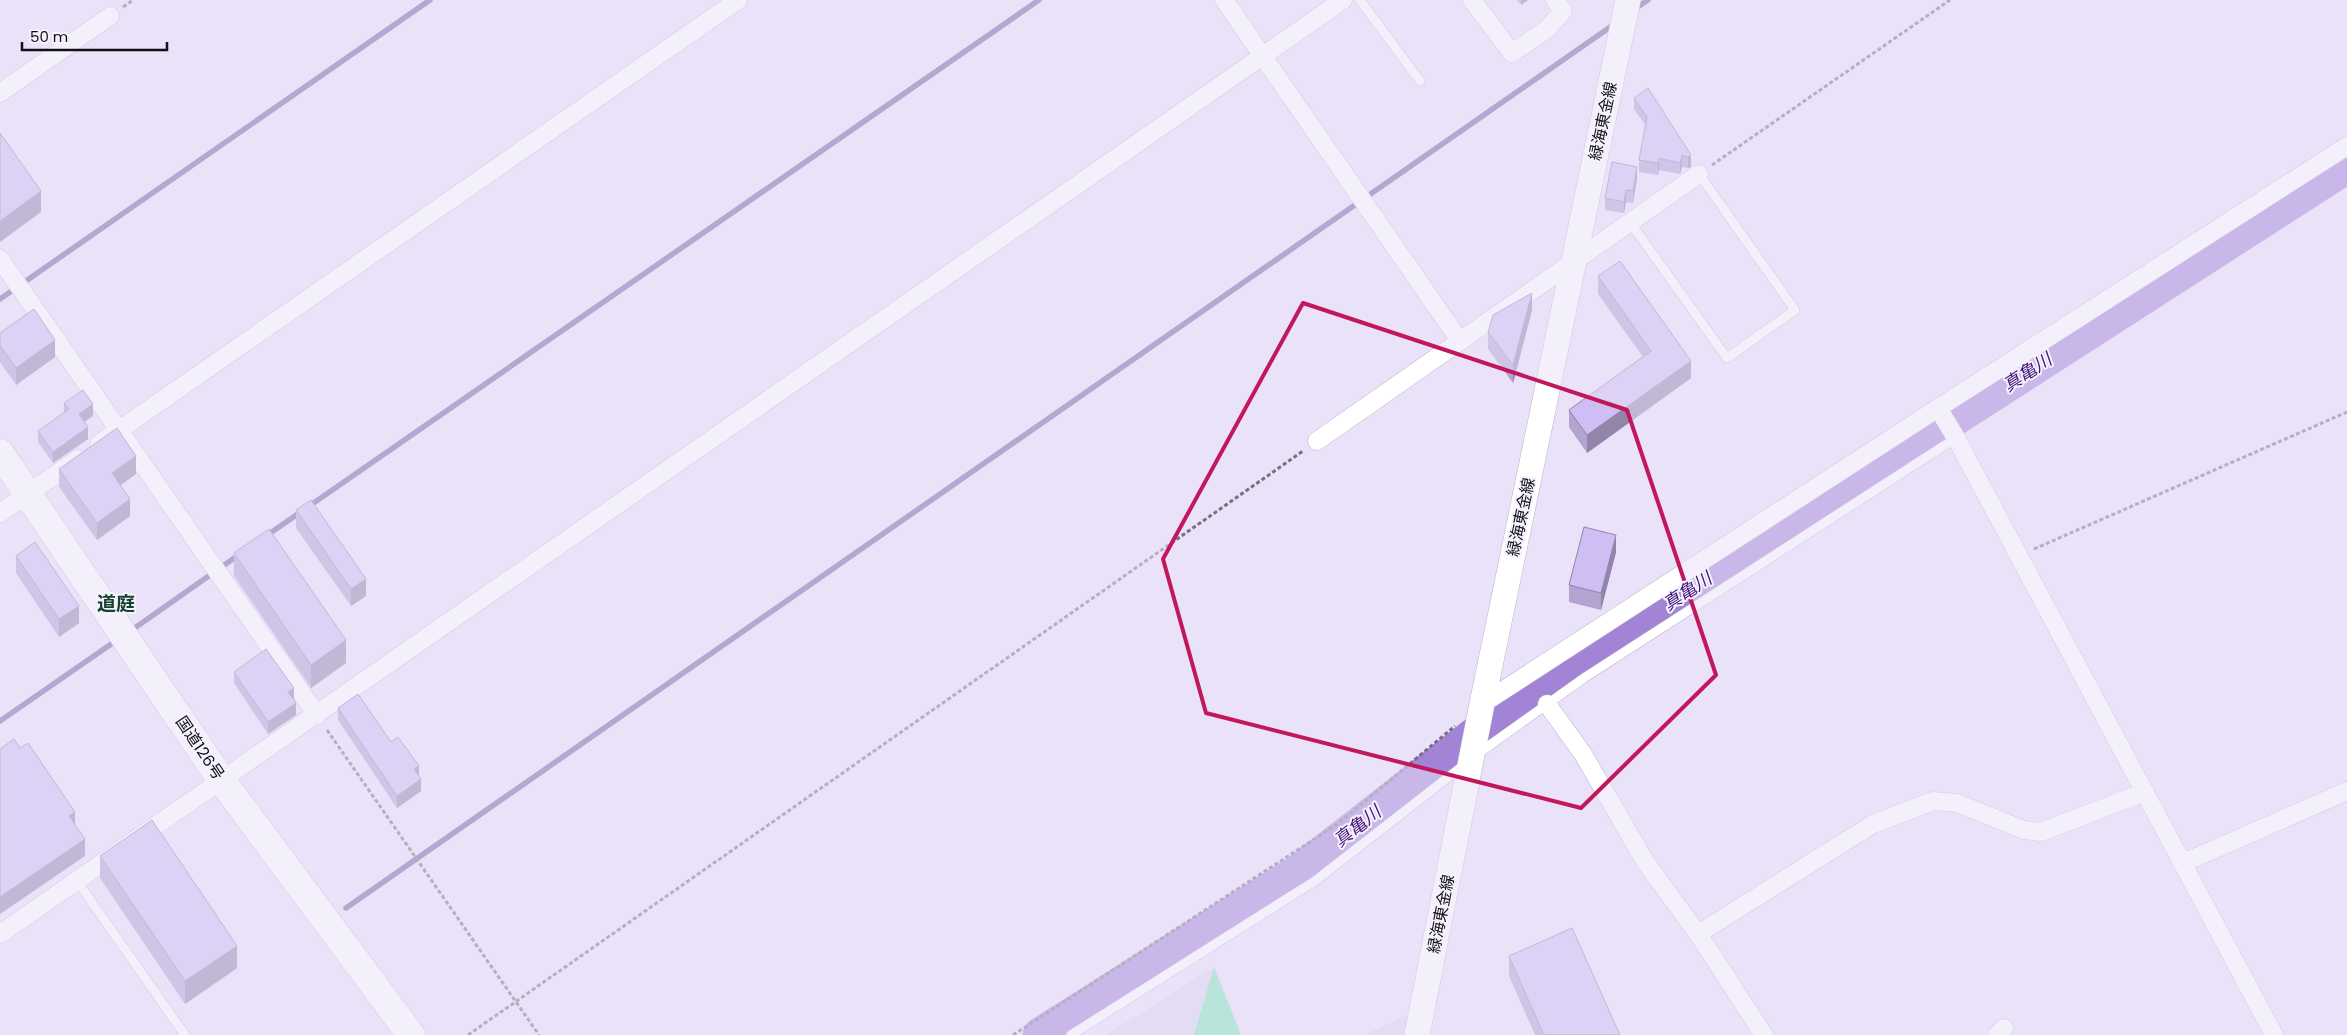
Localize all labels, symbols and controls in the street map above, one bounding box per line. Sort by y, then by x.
scale bar [22,20,168,52]
text: 50 m [30,26,68,47]
street label: 緑海東金線 [1583,79,1623,163]
water label: 真亀川 [1998,346,2058,397]
street label: 緑海東金線 [1501,475,1541,559]
water label: 真亀川 [1658,565,1718,616]
district label: 道庭 [97,590,135,617]
street label: 国道126号 [170,712,230,784]
water label: 真亀川 [1328,798,1388,852]
street label: 緑海東金線 [1422,873,1460,955]

